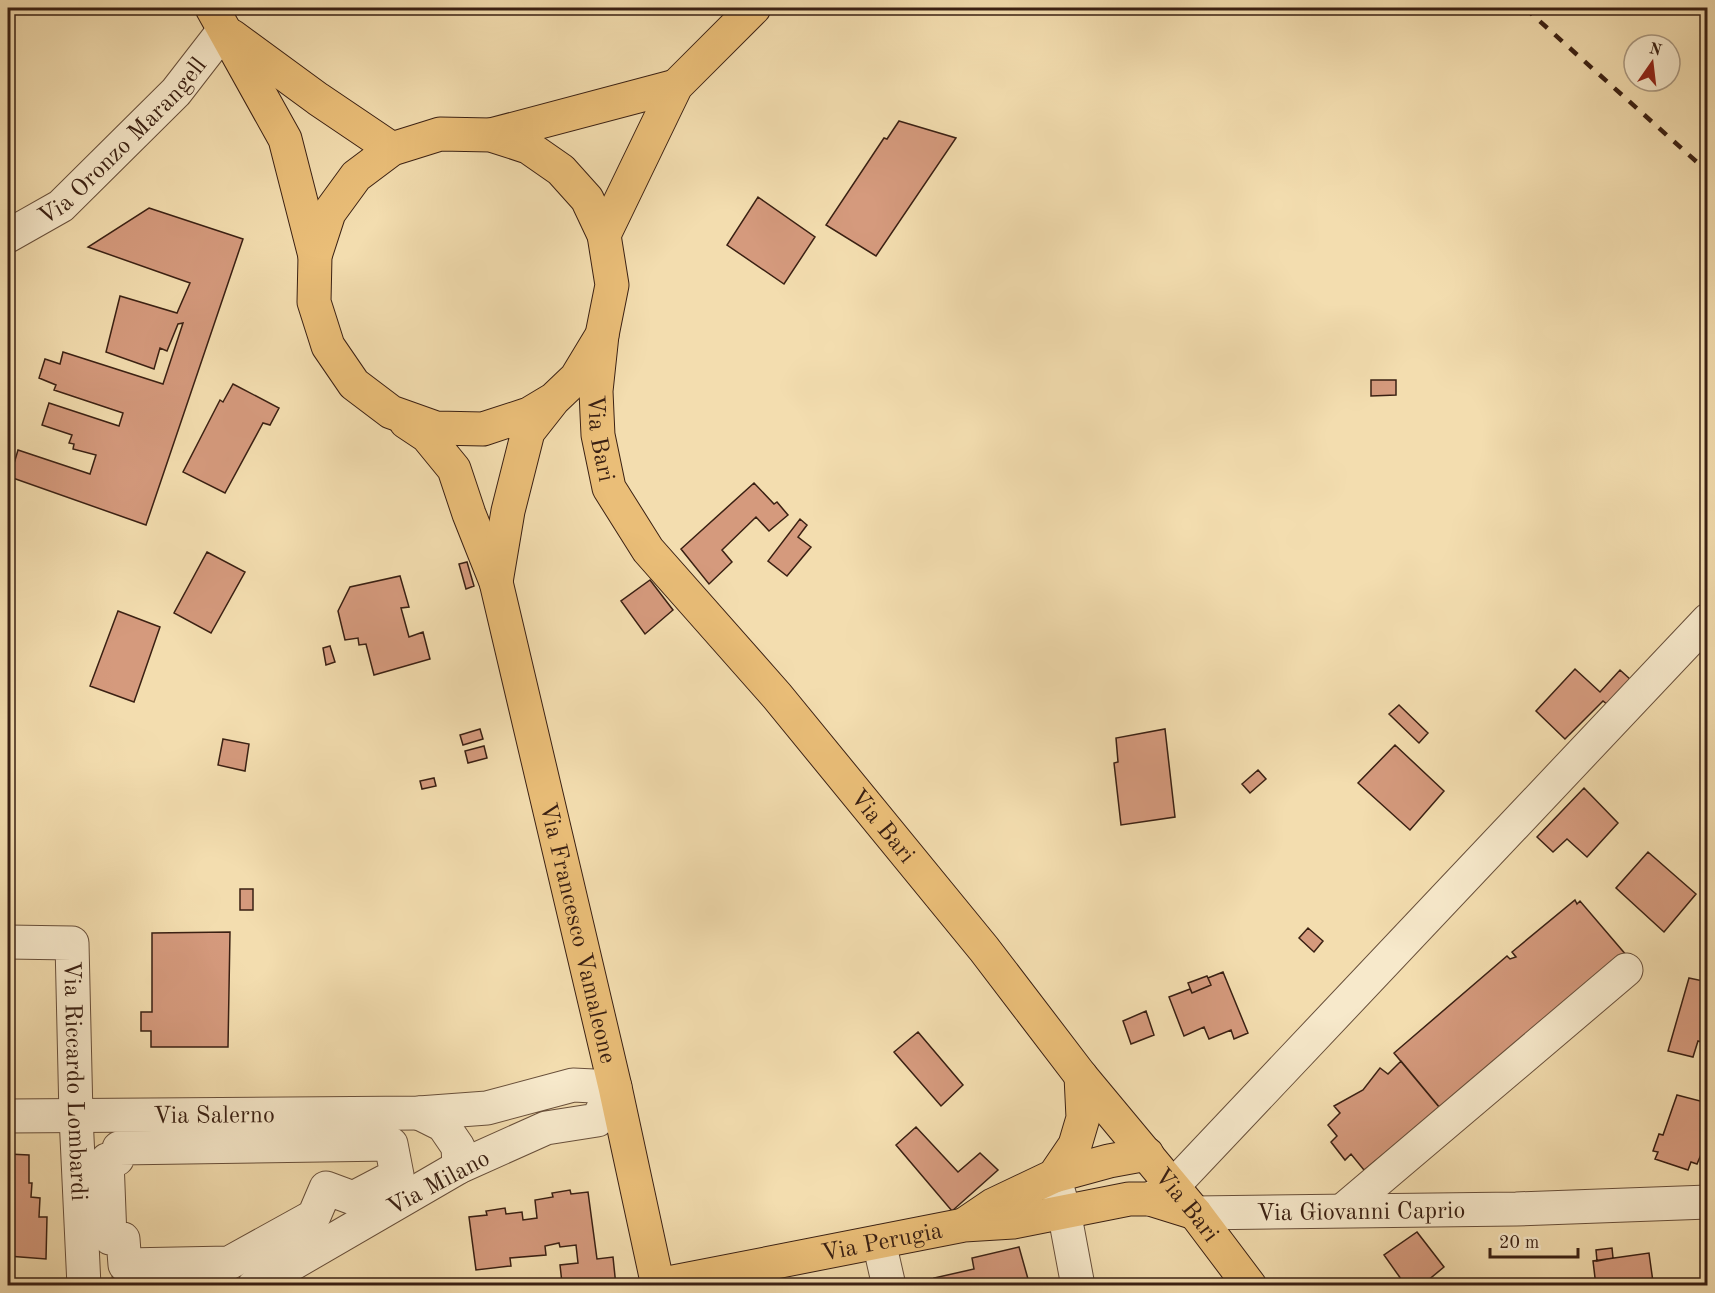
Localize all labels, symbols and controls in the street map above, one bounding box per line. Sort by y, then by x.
north arrow [1622,33,1682,93]
text: N [1647,41,1664,60]
street label: Via Oronzo Marangell [35,54,212,230]
street label: Via Bari [582,395,617,484]
street label: Via Bari [845,785,918,868]
street label: Via Francesco Vamaleone [534,801,619,1066]
street label: Via Riccardo Lombardi [58,961,90,1202]
street label: Via Salerno [153,1104,275,1129]
street label: Via Milano [384,1147,494,1221]
street label: Via Bari [1149,1164,1222,1247]
street label: Via Giovanni Caprio [1256,1200,1466,1226]
street label: Via Perugia [820,1219,945,1267]
scale bar [1490,1221,1578,1259]
text: 20 m [1499,1234,1539,1252]

